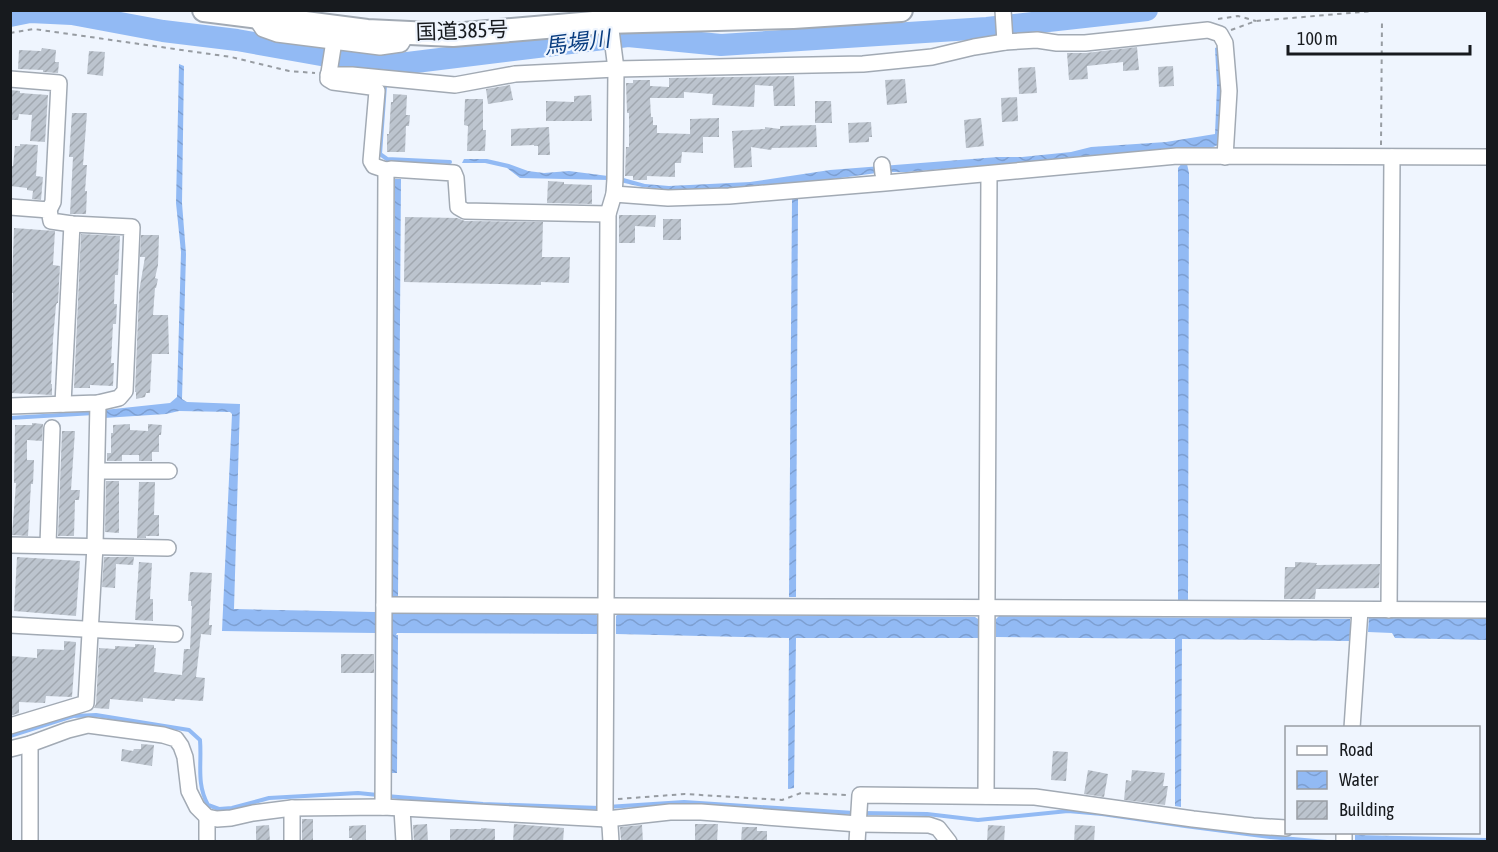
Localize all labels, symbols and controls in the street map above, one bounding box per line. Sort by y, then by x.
street label: 国道385号 [415,16,509,44]
scale bar [1288,18,1470,56]
water label: 馬場川 [543,25,613,59]
text: 100 m [1297,28,1338,49]
legend [1285,726,1480,834]
text: Road [1339,739,1373,760]
text: Water [1339,769,1379,790]
text: Building [1339,799,1394,820]

